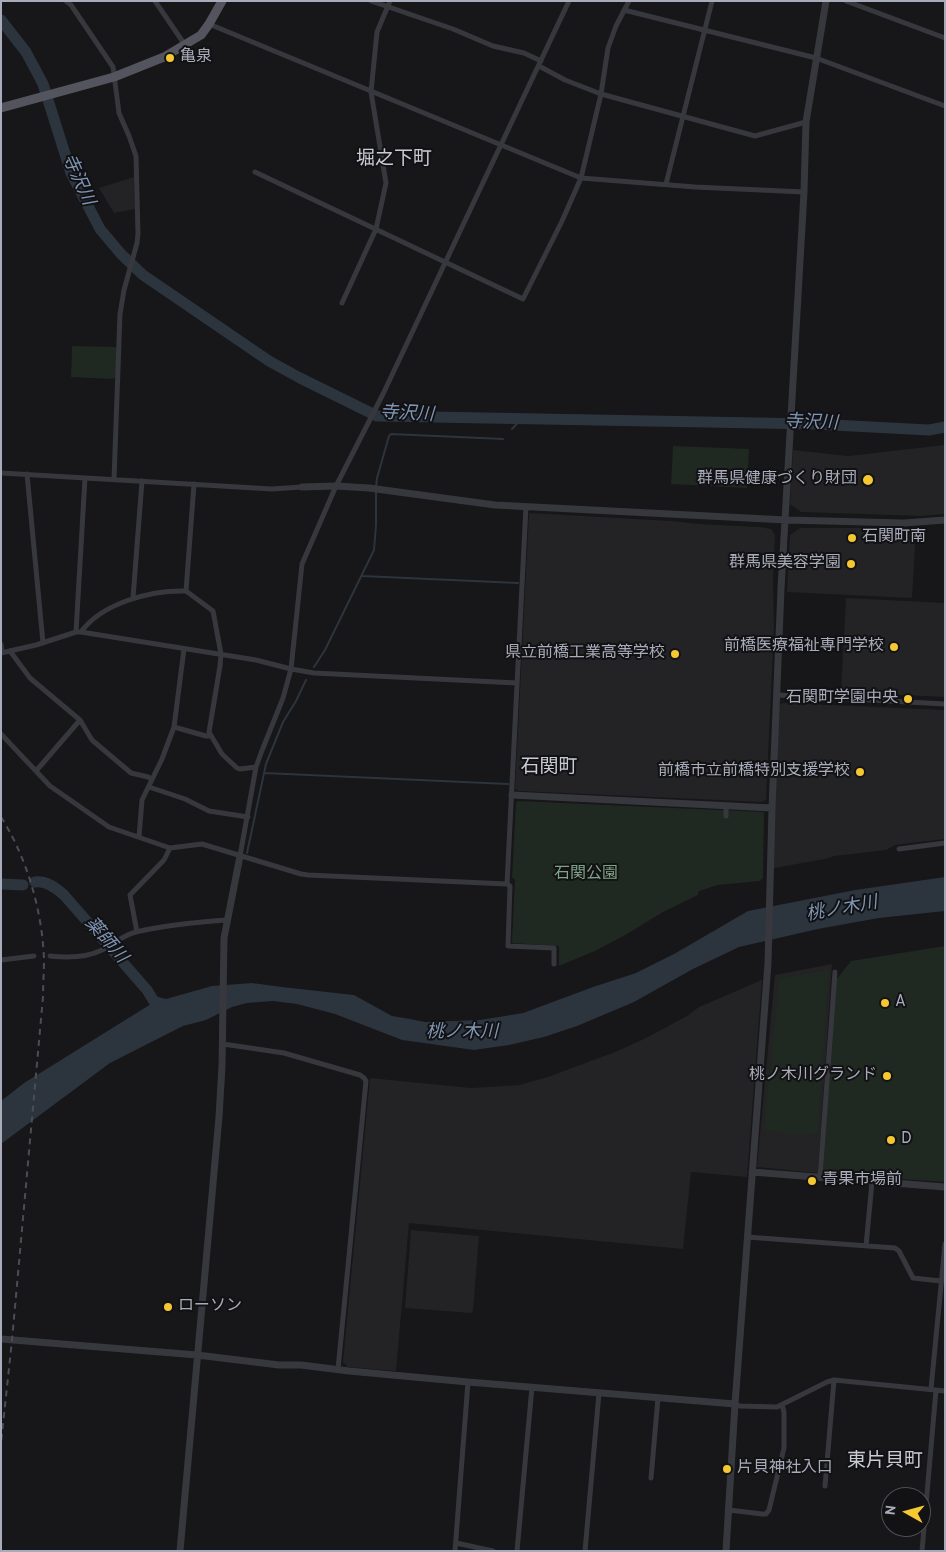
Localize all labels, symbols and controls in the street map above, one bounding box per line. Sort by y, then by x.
place label: 亀泉 [180,48,212,68]
marker: 亀泉 [164,52,176,64]
district label: 堀之下町 [356,149,432,171]
water label: 寺沢川 [56,151,98,209]
water label: 寺沢川 [379,403,435,427]
water label: 寺沢川 [784,412,838,436]
place label: 群馬県健康づくり財団 [697,470,857,490]
marker: 群馬県健康づくり財団 [861,473,875,487]
place label: 石関町南 [862,528,926,548]
marker: 石関町南 [846,532,858,544]
place label: 群馬県美容学園 [729,554,841,574]
marker: 群馬県美容学園 [845,558,857,570]
place label: 前橋医療福祉専門学校 [724,637,884,657]
marker: 前橋医療福祉専門学校 [888,641,900,653]
place label: 県立前橋工業高等学校 [505,644,665,664]
marker: 県立前橋工業高等学校 [669,648,681,660]
place label: 石関町学園中央 [786,689,898,709]
marker: 石関町学園中央 [902,693,914,705]
district label: 石関町 [521,757,577,779]
place label: 前橋市立前橋特別支援学校 [658,762,850,782]
marker: 前橋市立前橋特別支援学校 [854,766,866,778]
park label: 石関公園 [554,865,618,885]
water label: 桃ノ木川 [805,893,879,927]
water label: 薬師川 [79,914,131,968]
place label: A [895,993,906,1013]
marker: A [879,997,891,1009]
water label: 桃ノ木川 [426,1022,498,1044]
place label: 桃ノ木川グランド [749,1066,877,1086]
marker: 桃ノ木川グランド [881,1070,893,1082]
place label: D [901,1130,912,1150]
marker: D [885,1134,897,1146]
place label: 青果市場前 [822,1171,902,1191]
marker: 青果市場前 [806,1175,818,1187]
place label: ローソン [178,1297,242,1317]
marker: ローソン [162,1301,174,1313]
district label: 東片貝町 [847,1451,923,1473]
place label: 片貝神社入口 [737,1459,833,1479]
marker: 片貝神社入口 [721,1463,733,1475]
north arrow [881,1487,931,1537]
text: N [883,1504,901,1516]

